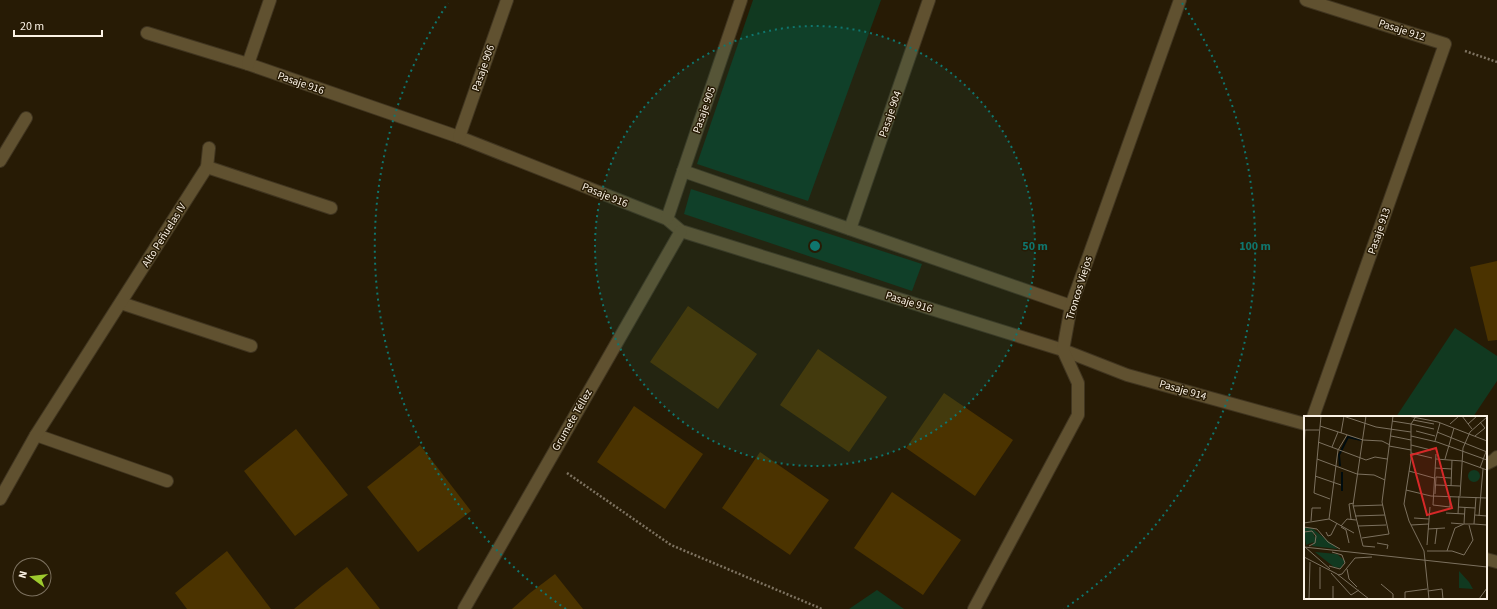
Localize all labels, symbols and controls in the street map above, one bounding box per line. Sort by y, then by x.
scale bar [14,12,102,38]
street label: Pasaje 912 [1377,15,1427,45]
text: 20 m [20,18,44,35]
street label: Pasaje 906 [468,42,498,93]
street label: Pasaje 916 [276,68,327,98]
street label: Pasaje 905 [689,85,719,135]
street label: Pasaje 904 [875,88,905,139]
street label: Pasaje 916 [580,179,631,211]
street label: Alto Peñuelas IV [138,200,190,270]
street label: Pasaje 913 [1364,206,1394,256]
text: 50 m [1022,238,1048,255]
text: 100 m [1239,238,1271,255]
centre of rings [808,239,822,253]
street label: Troncos Viejos [1062,254,1096,322]
street label: Pasaje 916 [884,288,935,316]
street label: Pasaje 914 [1158,376,1209,404]
street label: Grumete Téllez [548,386,596,453]
inset map [1304,416,1487,599]
north arrow [12,557,52,597]
text: N [15,569,31,580]

